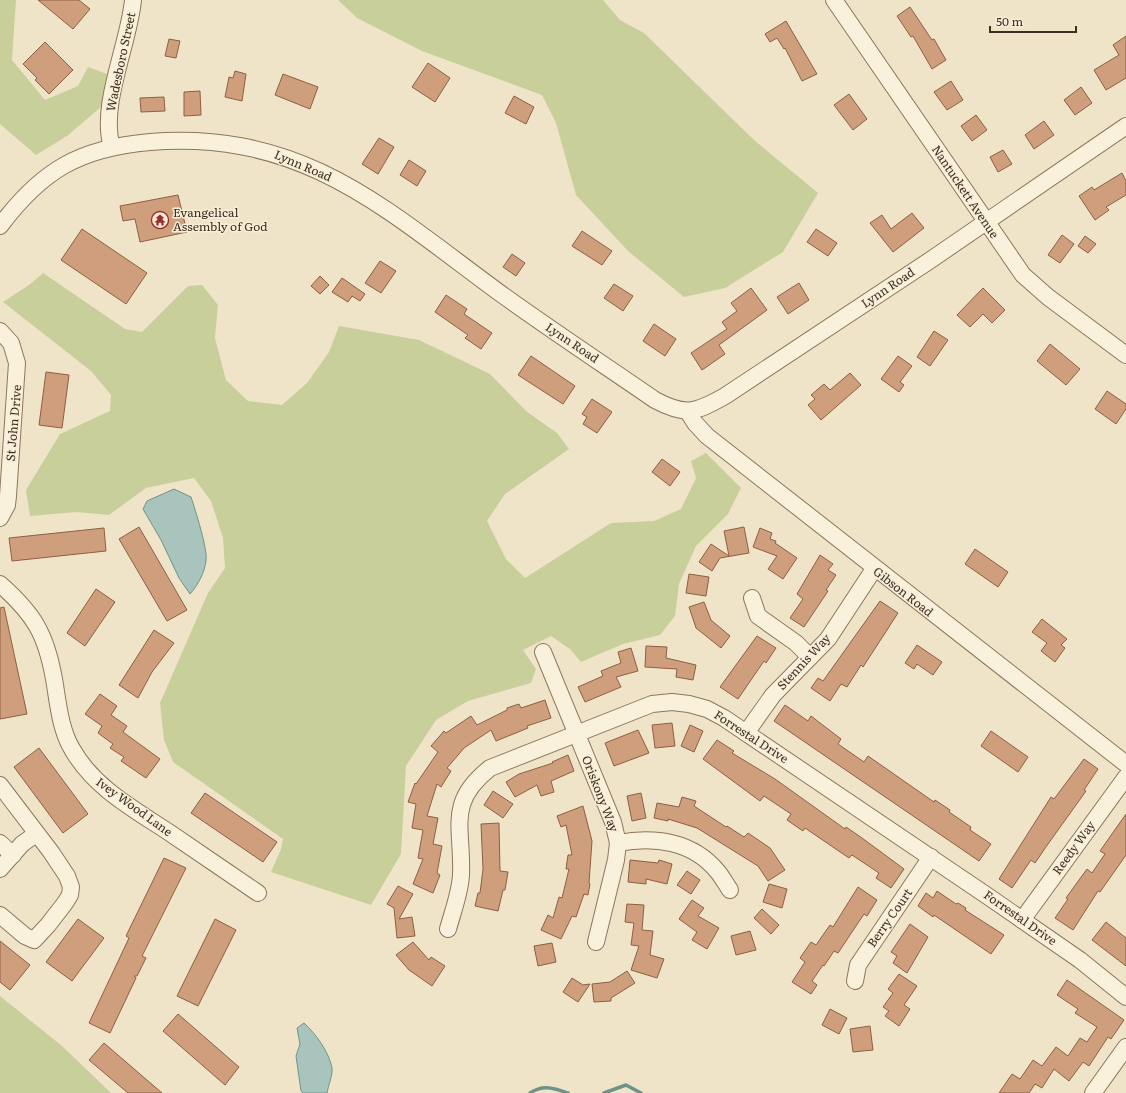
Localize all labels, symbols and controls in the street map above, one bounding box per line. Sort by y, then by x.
scale bar [990,8,1076,34]
street label: Wadesboro Street [101,10,139,113]
text: 50 m [996,12,1023,30]
street label: Nantuckett Avenue [928,141,1004,242]
street label: Lynn Road [272,145,336,186]
place label: Evangelical Assembly of God [173,203,268,235]
temple icon: Evangelical Assembly of God [150,210,170,230]
street label: Lynn Road [857,262,918,312]
street label: Lynn Road [542,318,603,367]
street label: St John Drive [1,384,25,462]
street label: Gibson Road [870,562,938,621]
street label: Stennis Way [772,629,834,693]
street label: Forrestal Drive [711,705,792,767]
street label: Oriskony Way [578,753,624,835]
street label: Ivey Wood Lane [93,772,176,840]
street label: Reedy Way [1047,817,1099,878]
street label: Berry Court [862,884,916,951]
street label: Forrestal Drive [980,885,1061,949]

